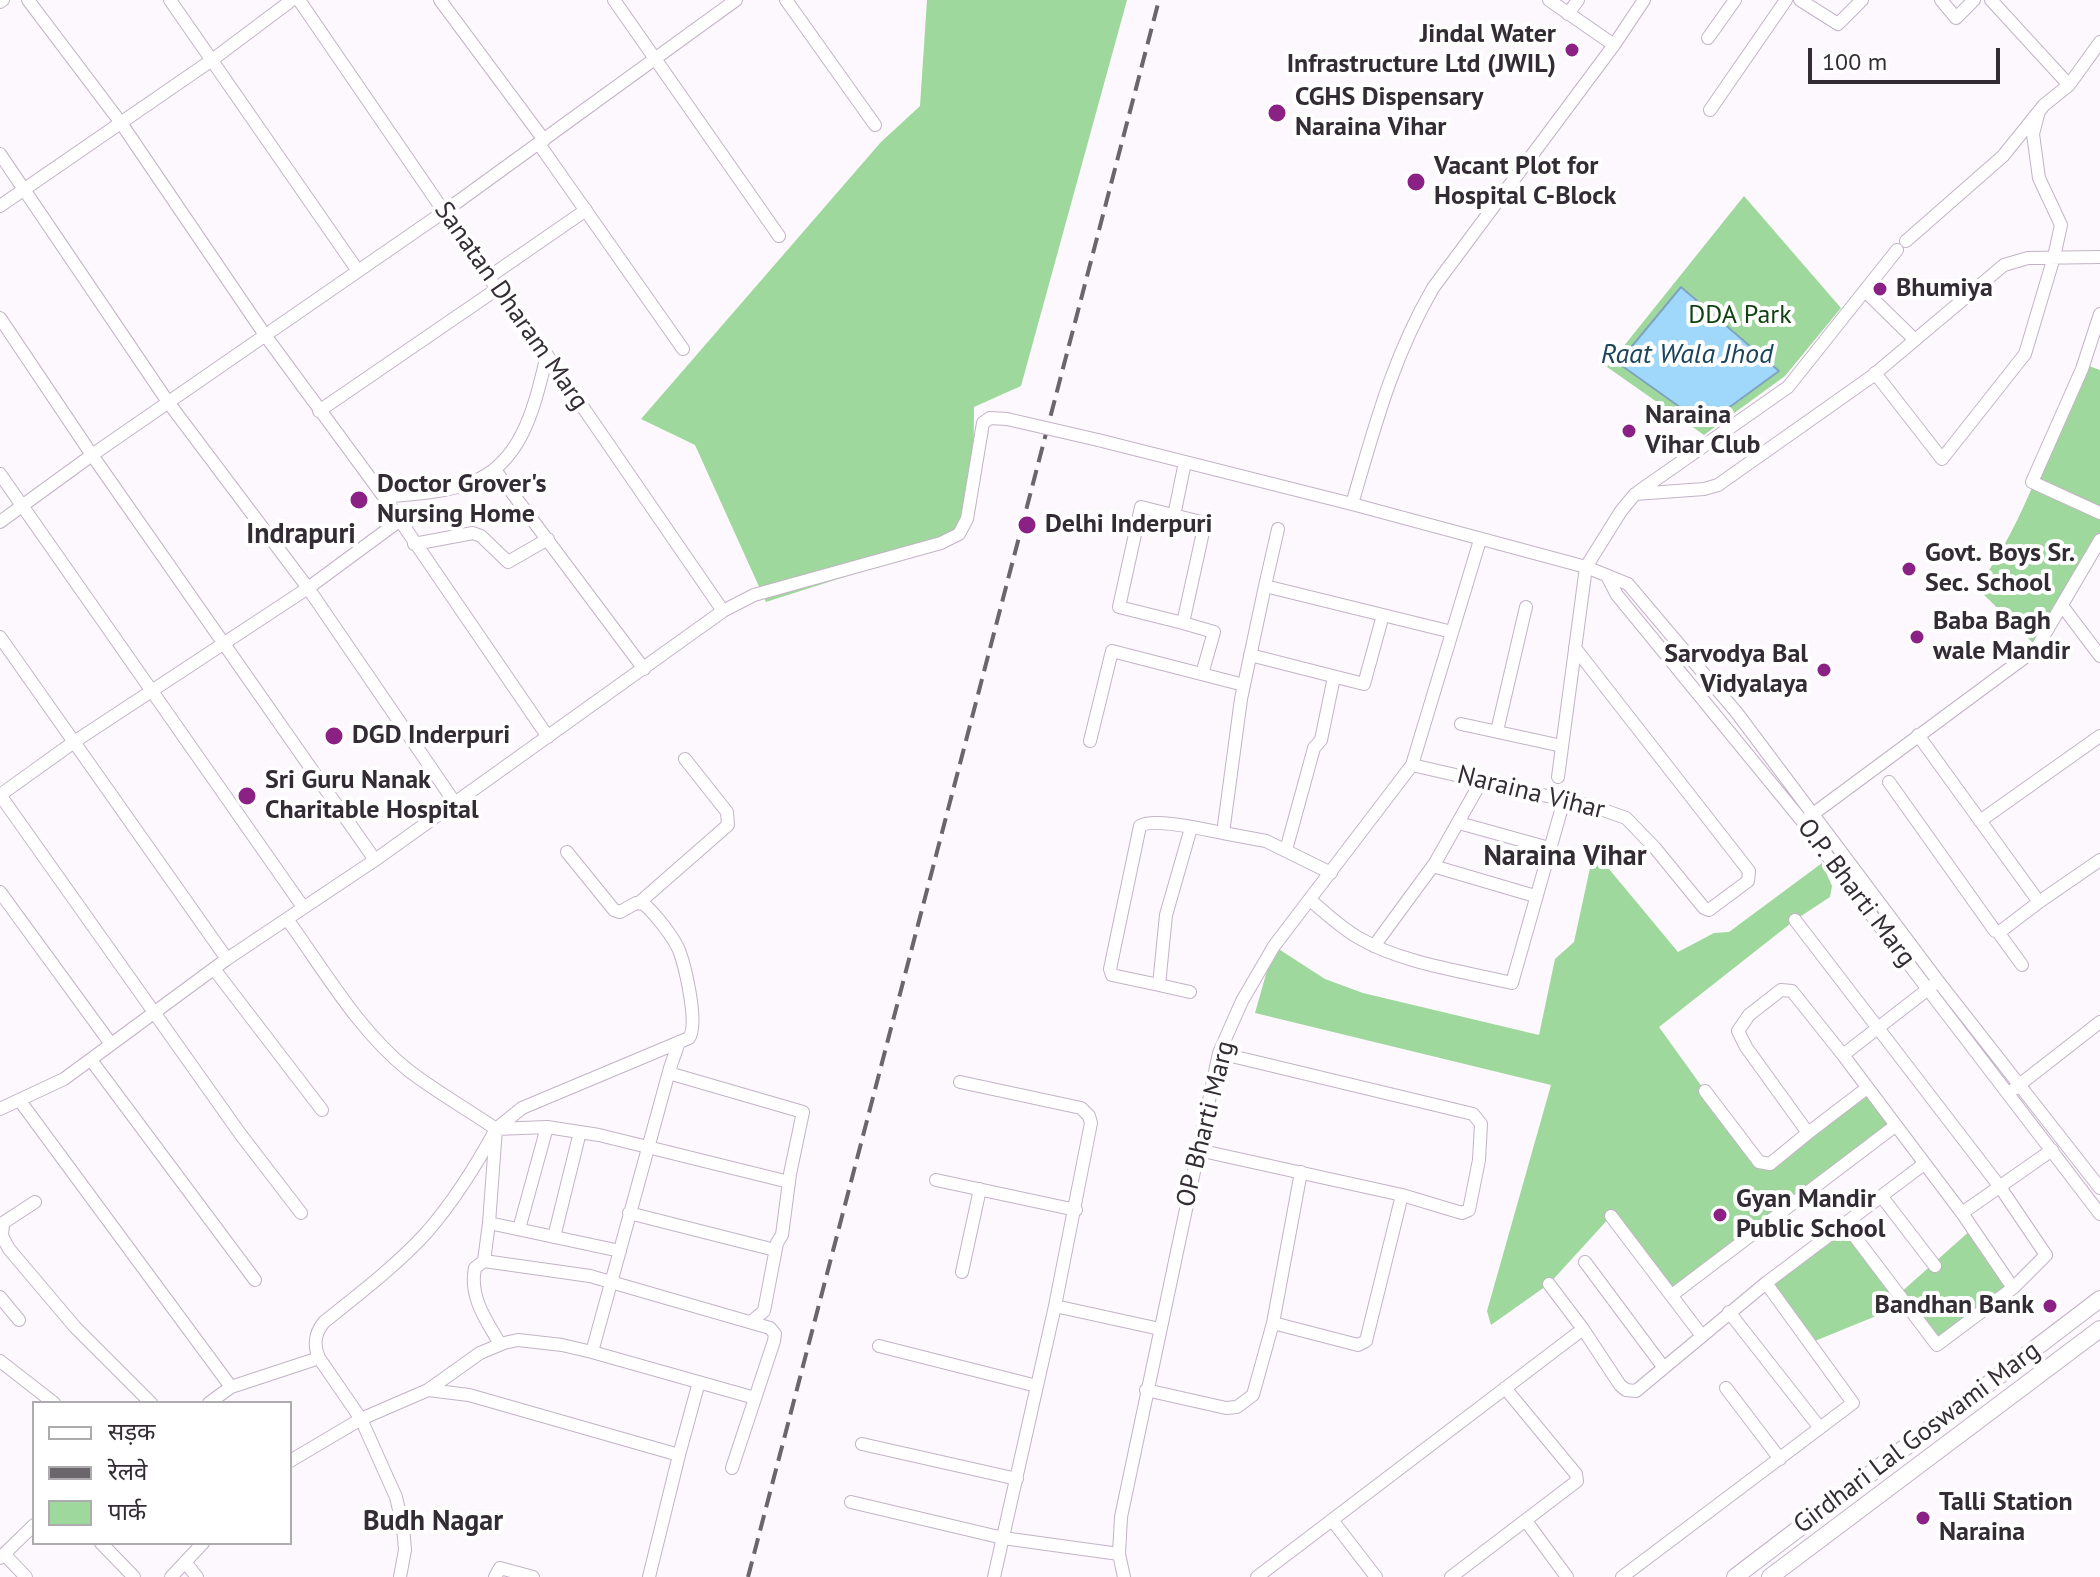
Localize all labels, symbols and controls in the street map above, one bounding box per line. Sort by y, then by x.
place label: Jindal Water Infrastructure Ltd (JWIL) [1287,19,1556,80]
scale bar [1812,32,2004,82]
marker: Jindal Water Infrastructure Ltd (JWIL) [1563,41,1581,59]
text: 100 m [1822,46,1887,77]
place label: CGHS Dispensary Naraina Vihar [1295,82,1483,144]
marker: CGHS Dispensary Naraina Vihar [1266,102,1288,124]
place label: Vacant Plot for Hospital C-Block [1434,151,1616,212]
marker: Vacant Plot for Hospital C-Block [1405,171,1427,193]
street label: Sanatan Dharam Marg [427,196,595,416]
place label: Bhumiya [1896,273,1993,305]
marker: Bhumiya [1871,280,1889,298]
park label: DDA Park [1688,300,1792,332]
water label: Raat Wala Jhod [1601,338,1773,372]
place label: Naraina Vihar Club [1645,400,1761,462]
marker: Naraina Vihar Club [1620,422,1638,440]
place label: Doctor Grover's Nursing Home [377,469,546,530]
marker: Doctor Grover's Nursing Home [348,489,370,511]
place label: Delhi Inderpuri [1045,509,1212,541]
marker: Delhi Inderpuri [1016,514,1038,536]
district label: Indrapuri [246,518,356,552]
place label: Govt. Boys Sr. Sec. School [1925,538,2075,600]
marker: Govt. Boys Sr. Sec. School [1900,560,1918,578]
place label: Baba Bagh wale Mandir [1933,606,2070,668]
marker: Baba Bagh wale Mandir [1908,628,1926,646]
place label: Sarvodya Bal Vidyalaya [1664,639,1808,700]
marker: Sarvodya Bal Vidyalaya [1815,661,1833,679]
place label: DGD Inderpuri [352,720,510,752]
marker: DGD Inderpuri [323,725,345,747]
street label: Naraina Vihar [1454,760,1608,826]
place label: Sri Guru Nanak Charitable Hospital [265,765,479,826]
marker: Sri Guru Nanak Charitable Hospital [236,785,258,807]
street label: O.P. Bharti Marg [1790,813,1922,973]
district label: Naraina Vihar [1483,840,1647,874]
street label: OP Bharti Marg [1170,1038,1242,1210]
place label: Gyan Mandir Public School [1736,1184,1885,1246]
marker: Gyan Mandir Public School [1711,1206,1729,1224]
place label: Bandhan Bank [1875,1290,2034,1322]
marker: Bandhan Bank [2041,1297,2059,1315]
street label: Girdhari Lal Goswami Marg [1788,1335,2046,1541]
legend [32,1401,292,1545]
text: सड़क [108,1416,156,1447]
text: रेलवे [108,1456,147,1487]
place label: Talli Station Naraina [1939,1487,2073,1548]
text: पार्क [108,1496,146,1527]
district label: Budh Nagar [363,1505,503,1539]
marker: Talli Station Naraina [1914,1509,1932,1527]

